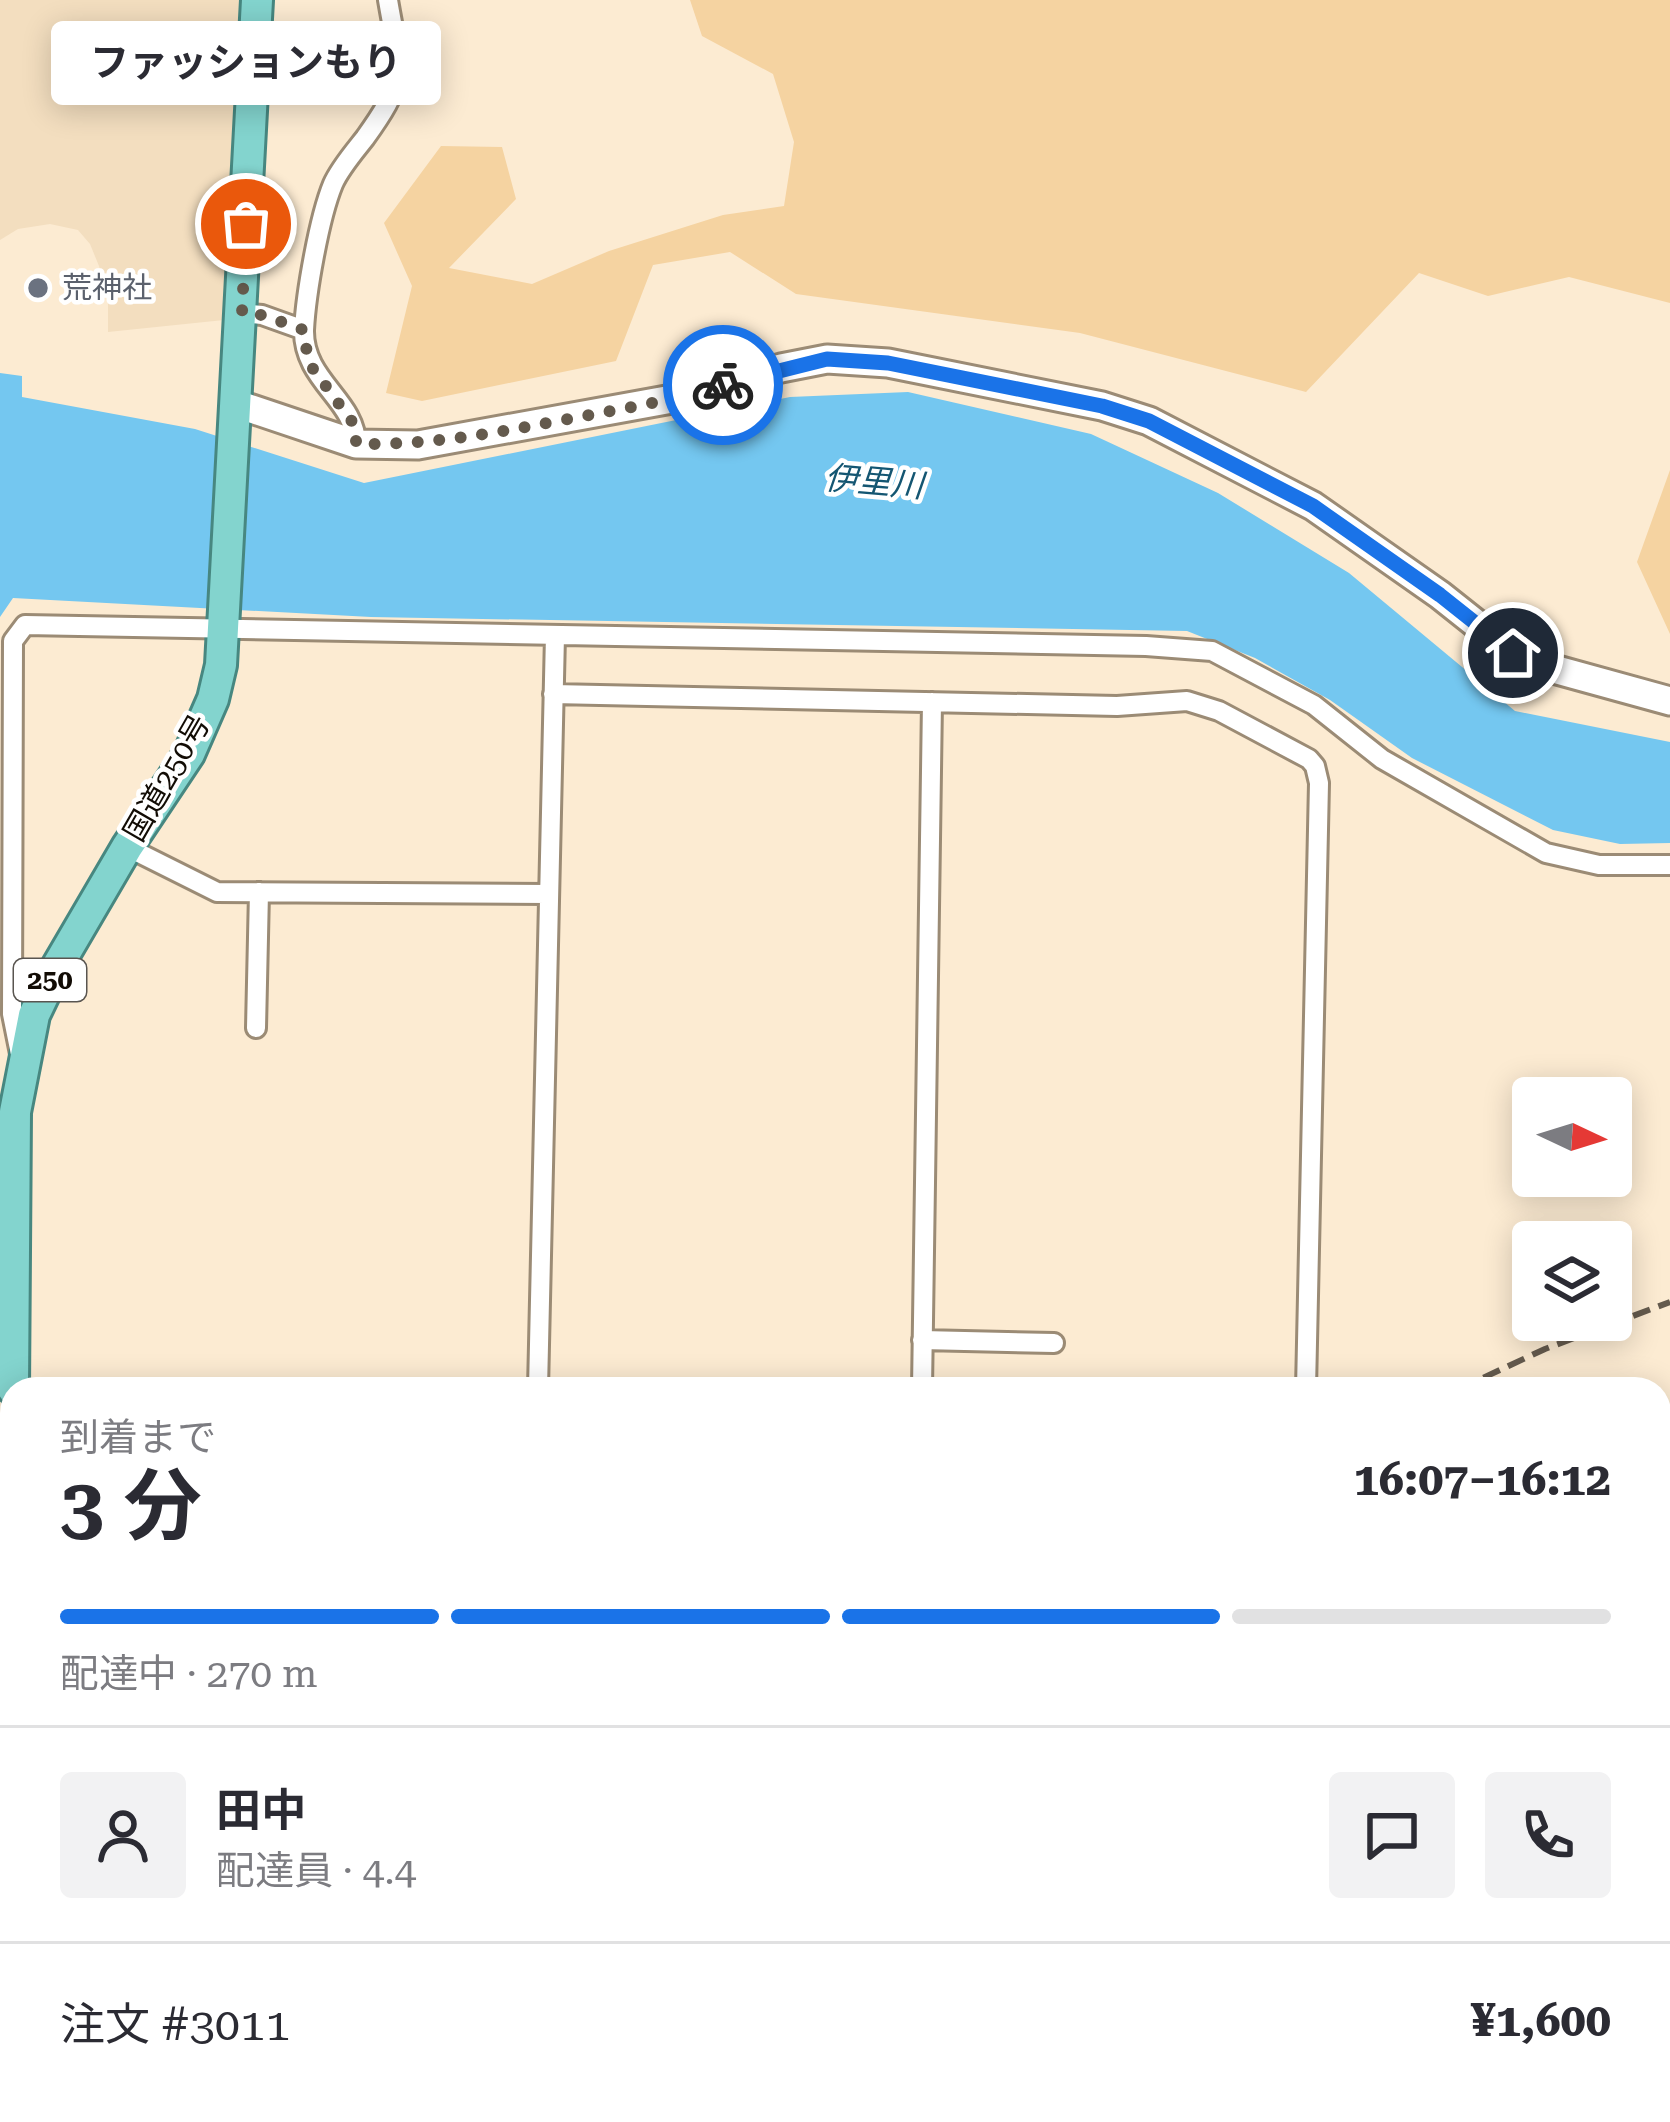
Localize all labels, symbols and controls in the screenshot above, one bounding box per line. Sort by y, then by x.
callout: ファッションもり [51,20,441,104]
text: ファッションもり [90,40,402,86]
pin [195,173,297,275]
icon: bag [213,191,279,257]
place label: 荒神社 [62,270,152,305]
marker: 荒神社 [25,275,51,301]
courier [663,325,783,445]
icon: bike [690,352,756,418]
water label: 伊里川 [823,458,928,505]
pin [1462,602,1564,704]
icon: home [1480,620,1546,686]
street label: 国道250号 [116,708,217,847]
road number: 250 [14,959,86,1001]
north arrow [1512,1077,1632,1197]
map controls [1512,1077,1632,1341]
button: layers [1512,1221,1632,1341]
text: 到着まで [60,1415,216,1461]
text: 16:07–16:12 [1354,1453,1611,1506]
text: 3 分 [60,1461,201,1552]
text: 配達中 · 270 m [60,1651,318,1697]
button: person [60,1772,186,1898]
button: chat [1329,1772,1455,1898]
button: phone [1485,1772,1611,1898]
text: 田中 [216,1784,306,1837]
text: 配達員 · 4.4 [216,1848,416,1894]
text: ¥1,600 [1470,1994,1611,2047]
text: 注文 #3011 [60,1998,290,2051]

